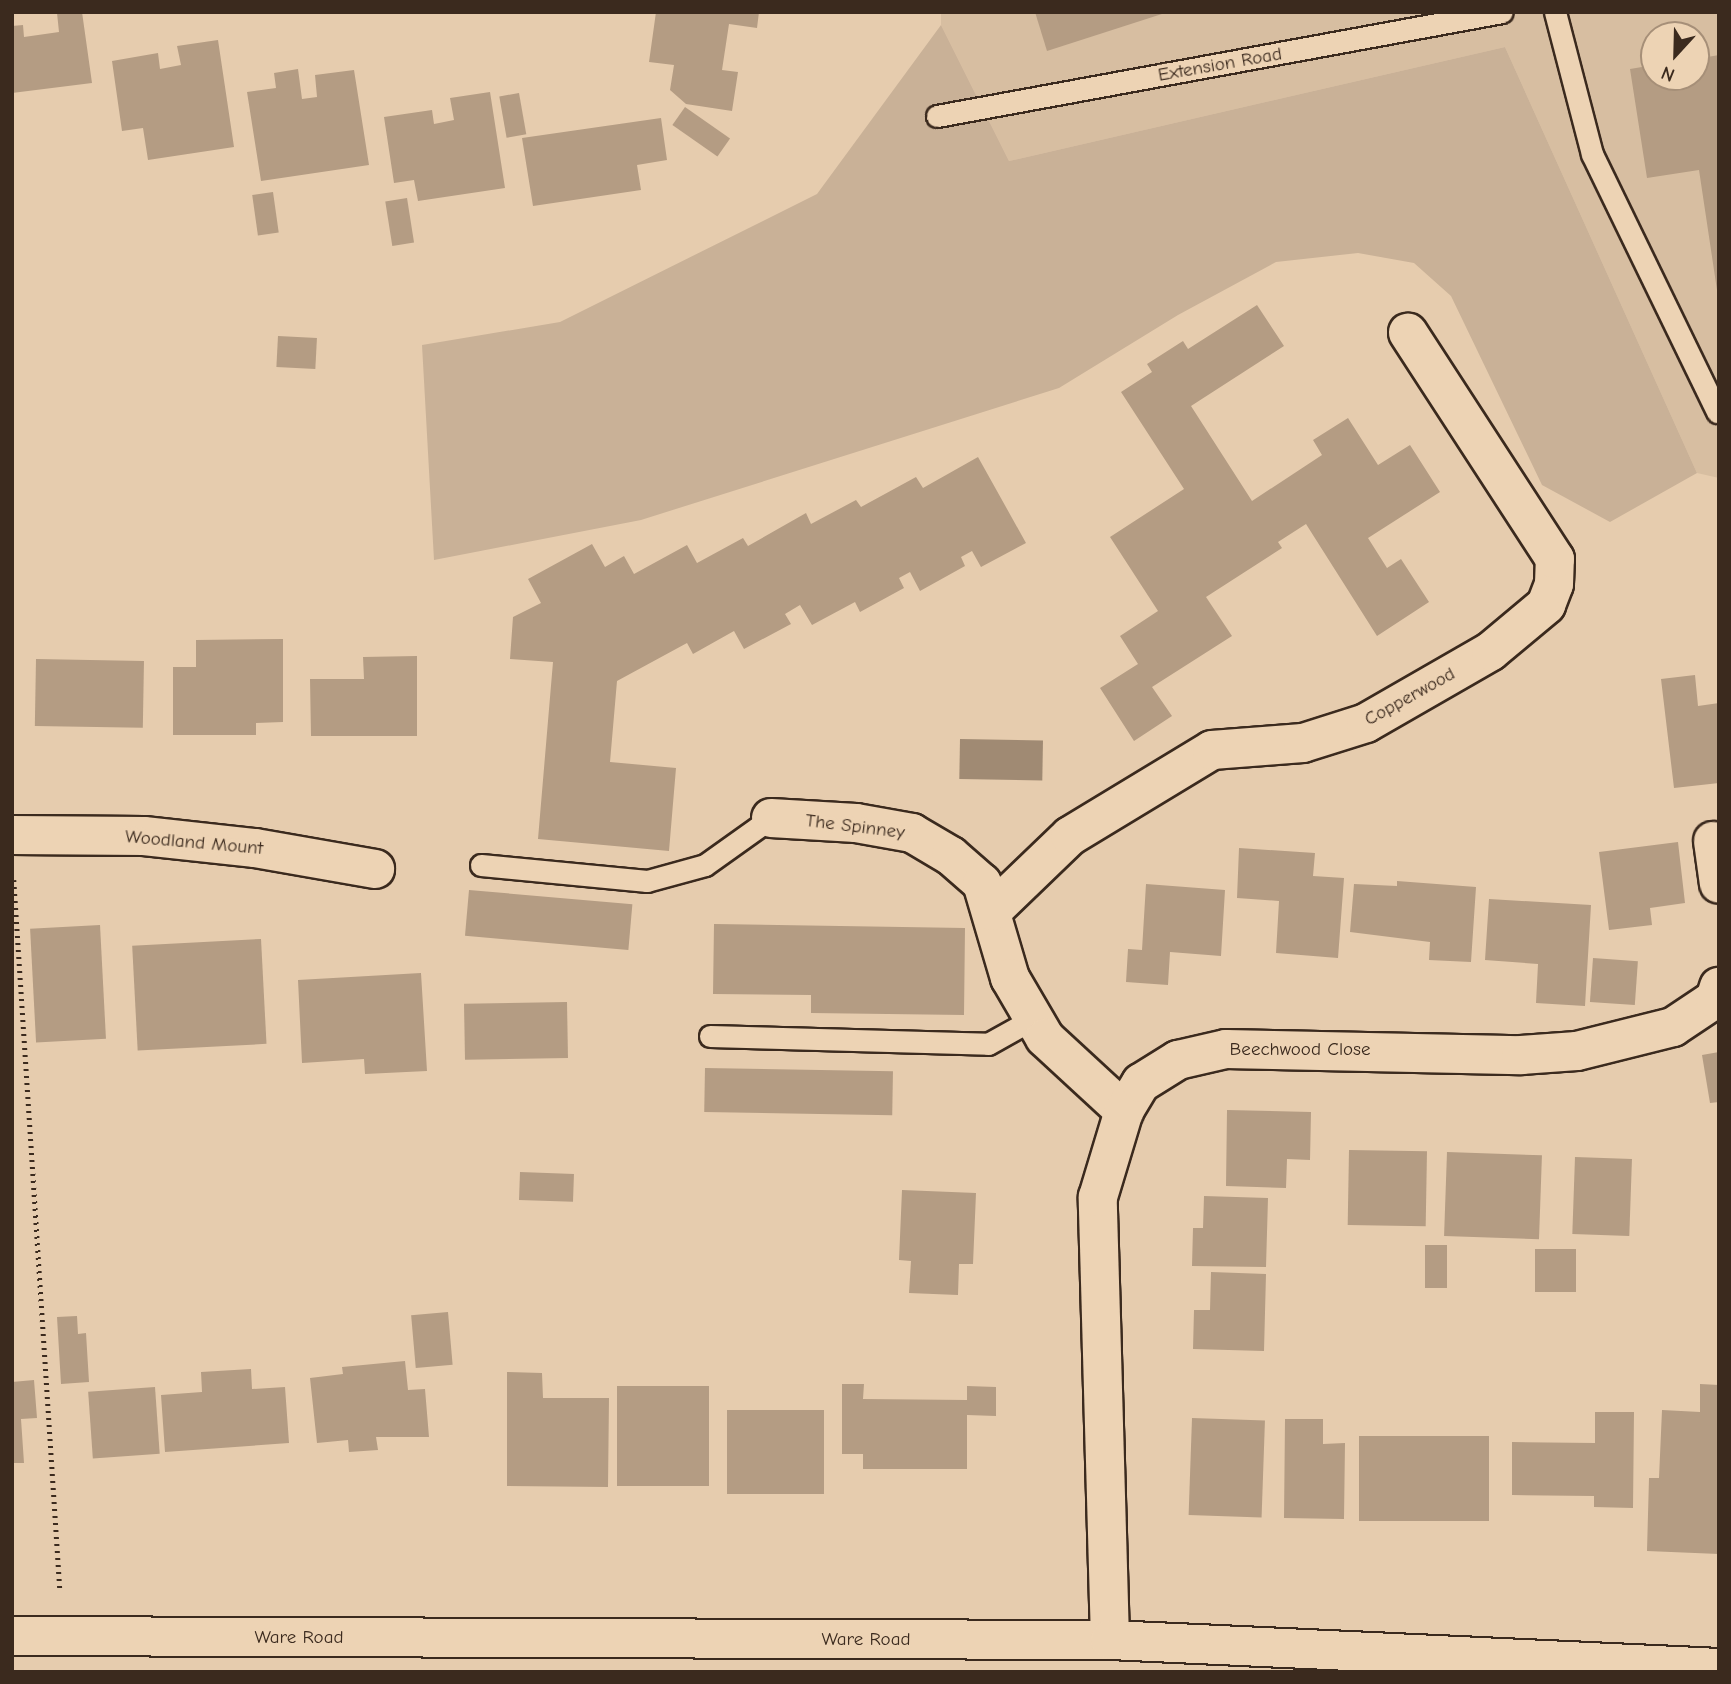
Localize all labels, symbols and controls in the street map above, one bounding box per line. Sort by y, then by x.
north arrow [1640,21,1710,91]
street label: Extension Road [1156,43,1284,87]
text: N [1658,61,1678,86]
street label: Copperwood [1361,663,1459,731]
street label: The Spinney [804,810,906,844]
street label: Woodland Mount [124,826,264,860]
street label: Beechwood Close [1230,1039,1370,1061]
street label: Ware Road [254,1627,344,1649]
street label: Ware Road [821,1629,911,1651]

